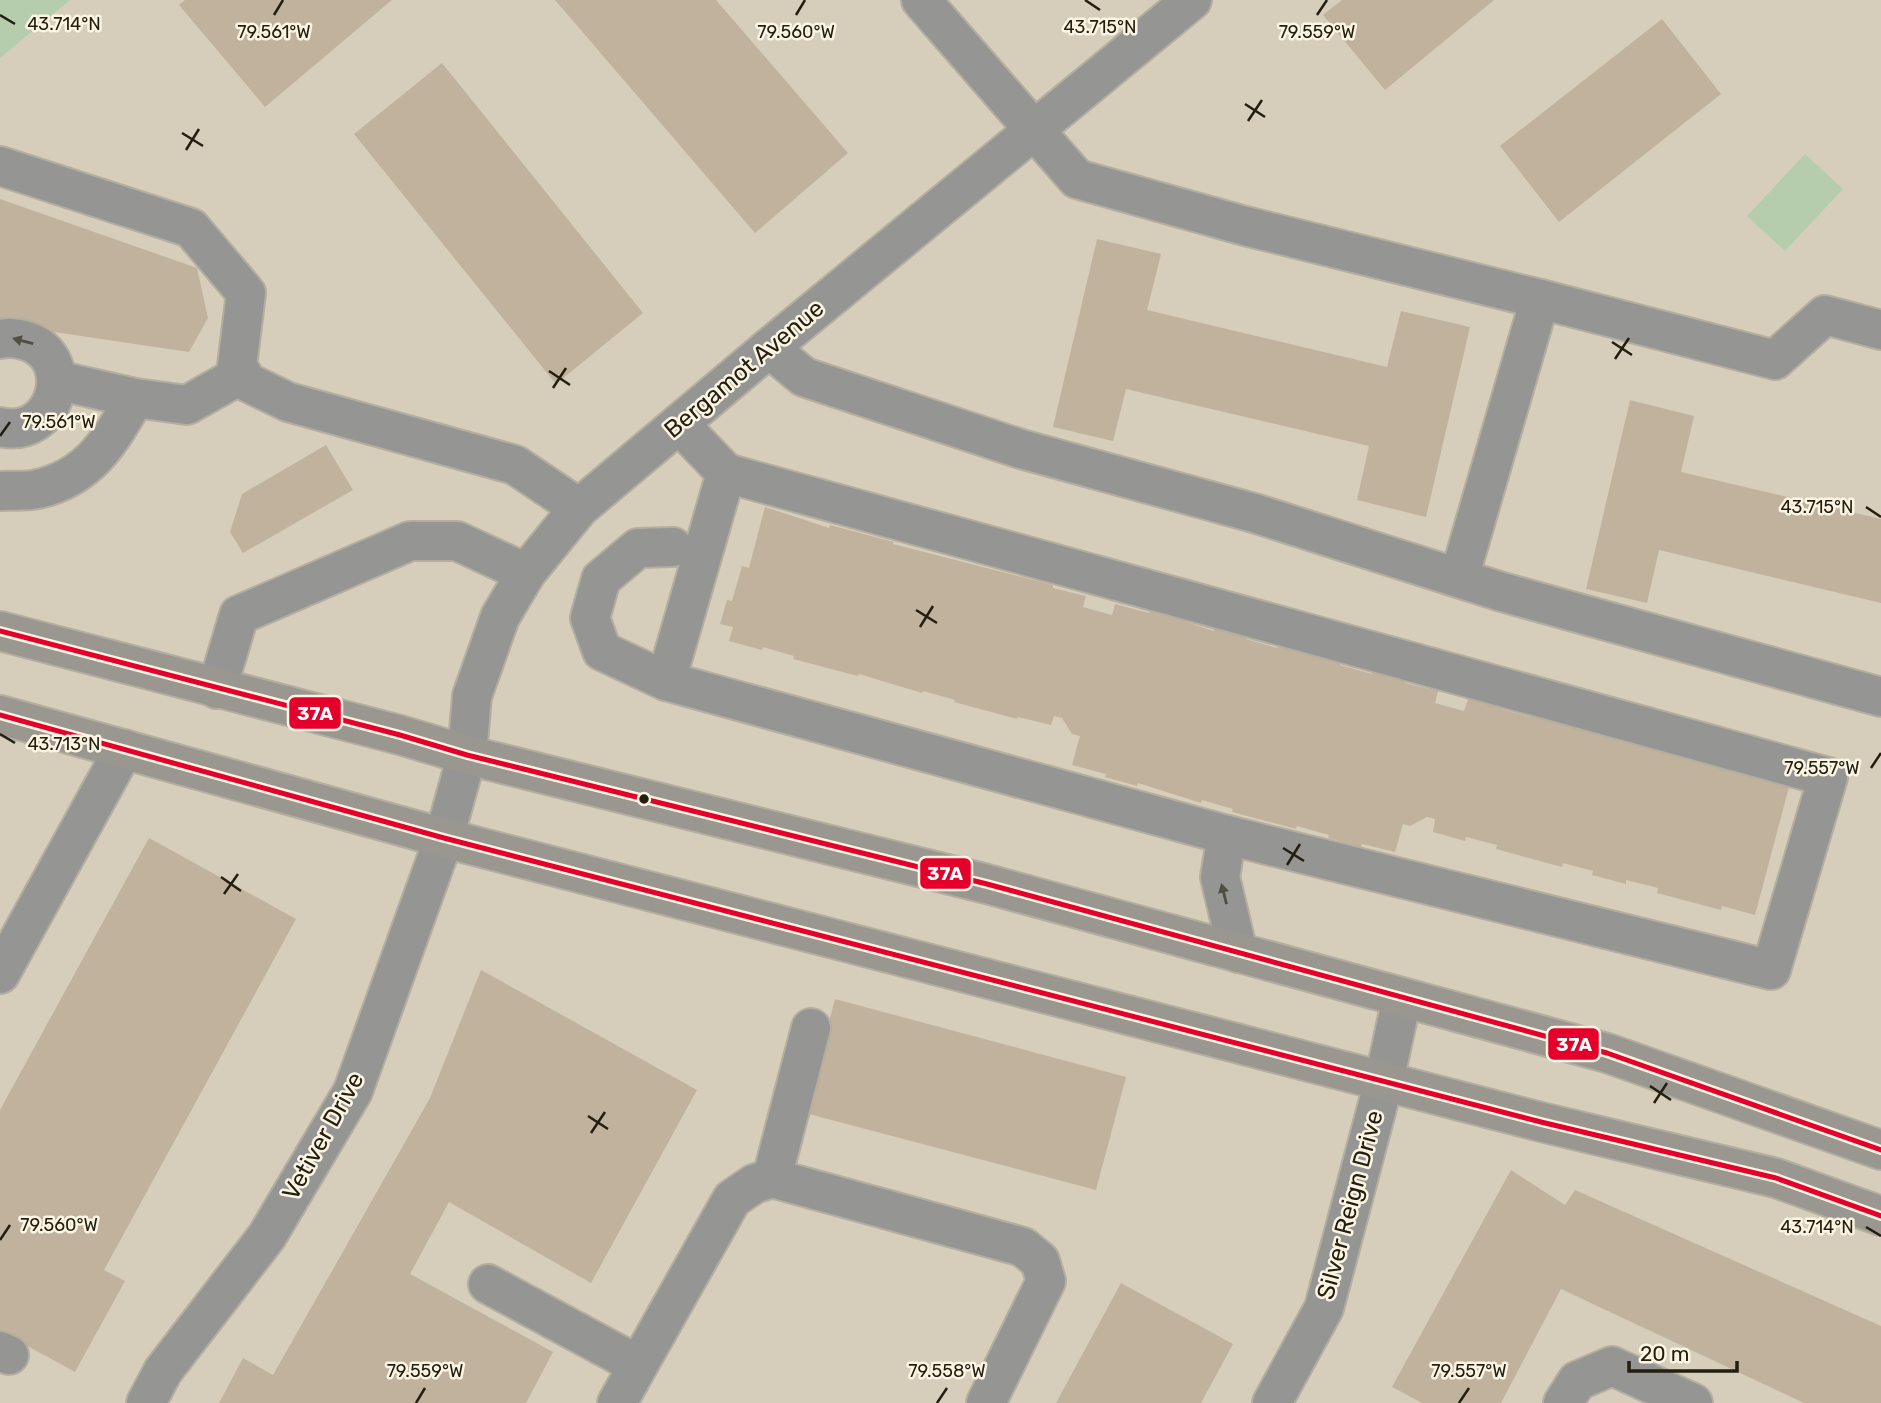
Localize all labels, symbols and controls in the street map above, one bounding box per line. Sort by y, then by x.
text: 43.714°N [27,13,101,35]
text: 43.715°N [1063,16,1137,38]
text: 79.561°W [237,21,311,43]
text: 79.560°W [757,21,835,43]
text: 79.559°W [1279,21,1355,43]
street label: Bergamot Avenue [659,294,829,444]
one-way arrow [12,335,34,346]
text: 79.561°W [22,411,96,433]
text: 43.715°N [1780,496,1854,518]
line badge: 37A [288,696,342,730]
text: 37A [297,702,333,725]
text: 43.713°N [27,733,101,755]
text: 79.557°W [1784,757,1860,779]
unlabelled marker [637,792,651,806]
line badge: 37A [919,857,972,890]
text: 37A [927,862,963,885]
one-way arrow [1219,883,1230,905]
line badge: 37A [1547,1027,1600,1061]
text: 37A [1556,1033,1592,1056]
street label: Vetiver Drive [276,1067,370,1205]
street label: Silver Reign Drive [1311,1107,1389,1303]
text: 79.560°W [20,1214,98,1236]
text: 43.714°N [1780,1216,1854,1238]
scale bar [1629,1330,1738,1374]
text: 20 m [1640,1341,1689,1366]
text: 79.559°W [387,1360,463,1382]
text: 79.558°W [908,1360,986,1382]
text: 79.557°W [1431,1360,1507,1382]

